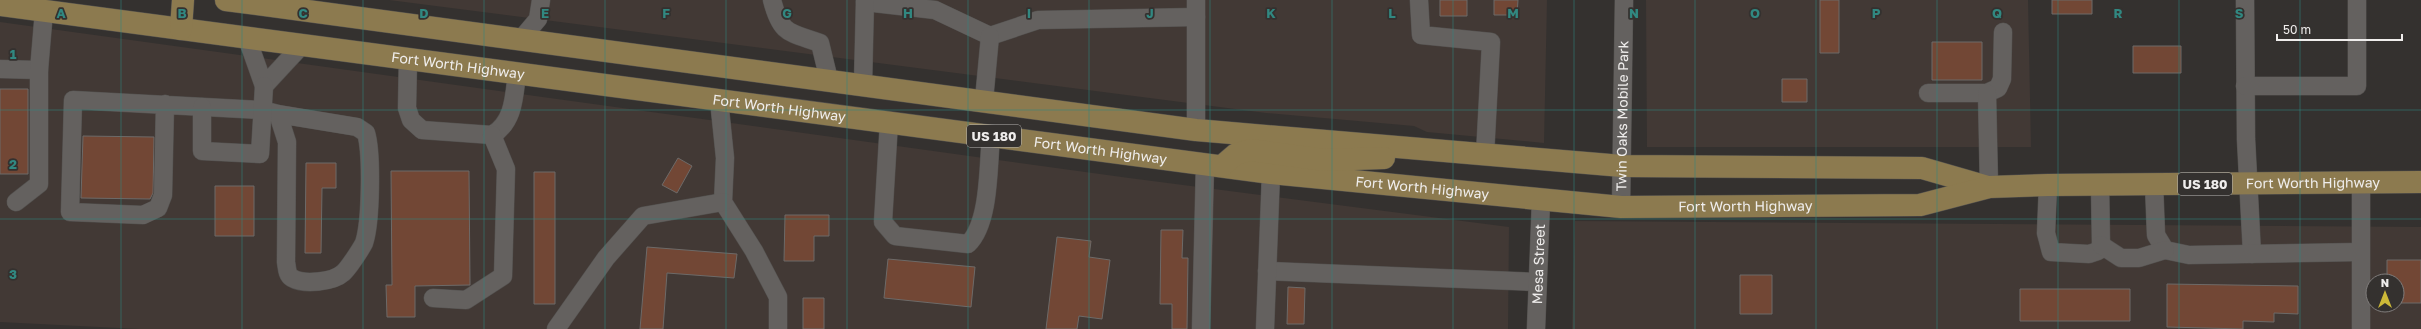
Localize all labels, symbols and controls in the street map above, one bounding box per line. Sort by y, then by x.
text: A [56,5,66,21]
text: B [177,5,187,21]
text: C [298,5,308,21]
text: D [419,5,429,21]
text: E [541,5,549,21]
text: F [662,5,670,21]
text: G [782,5,792,21]
text: H [903,5,913,21]
text: I [1027,5,1031,21]
text: J [1146,5,1154,21]
text: K [1266,5,1276,21]
text: L [1388,5,1396,21]
text: M [1507,5,1519,21]
text: N [1629,5,1639,21]
text: O [1750,5,1760,21]
text: P [1872,5,1881,21]
text: Q [1992,5,2002,21]
text: R [2113,5,2123,21]
text: S [2235,5,2244,21]
scale bar [2277,16,2402,42]
text: 50 m [2283,22,2311,37]
street label: Twin Oaks Mobile Park [1612,40,1631,192]
text: 1 [10,46,17,62]
street label: Fort Worth Highway [390,48,526,82]
street label: Fort Worth Highway [712,90,847,125]
road number: US 180 [967,125,1021,147]
street label: Fort Worth Highway [1033,133,1168,167]
text: 2 [9,156,17,172]
street label: Fort Worth Highway [1355,172,1490,202]
road number: US 180 [2178,173,2232,195]
street label: Fort Worth Highway [2246,173,2380,191]
street label: Fort Worth Highway [1678,197,1813,215]
street label: Mesa Street [1528,223,1548,305]
text: 3 [9,266,17,282]
north arrow [2365,273,2405,313]
text: N [2381,276,2389,289]

